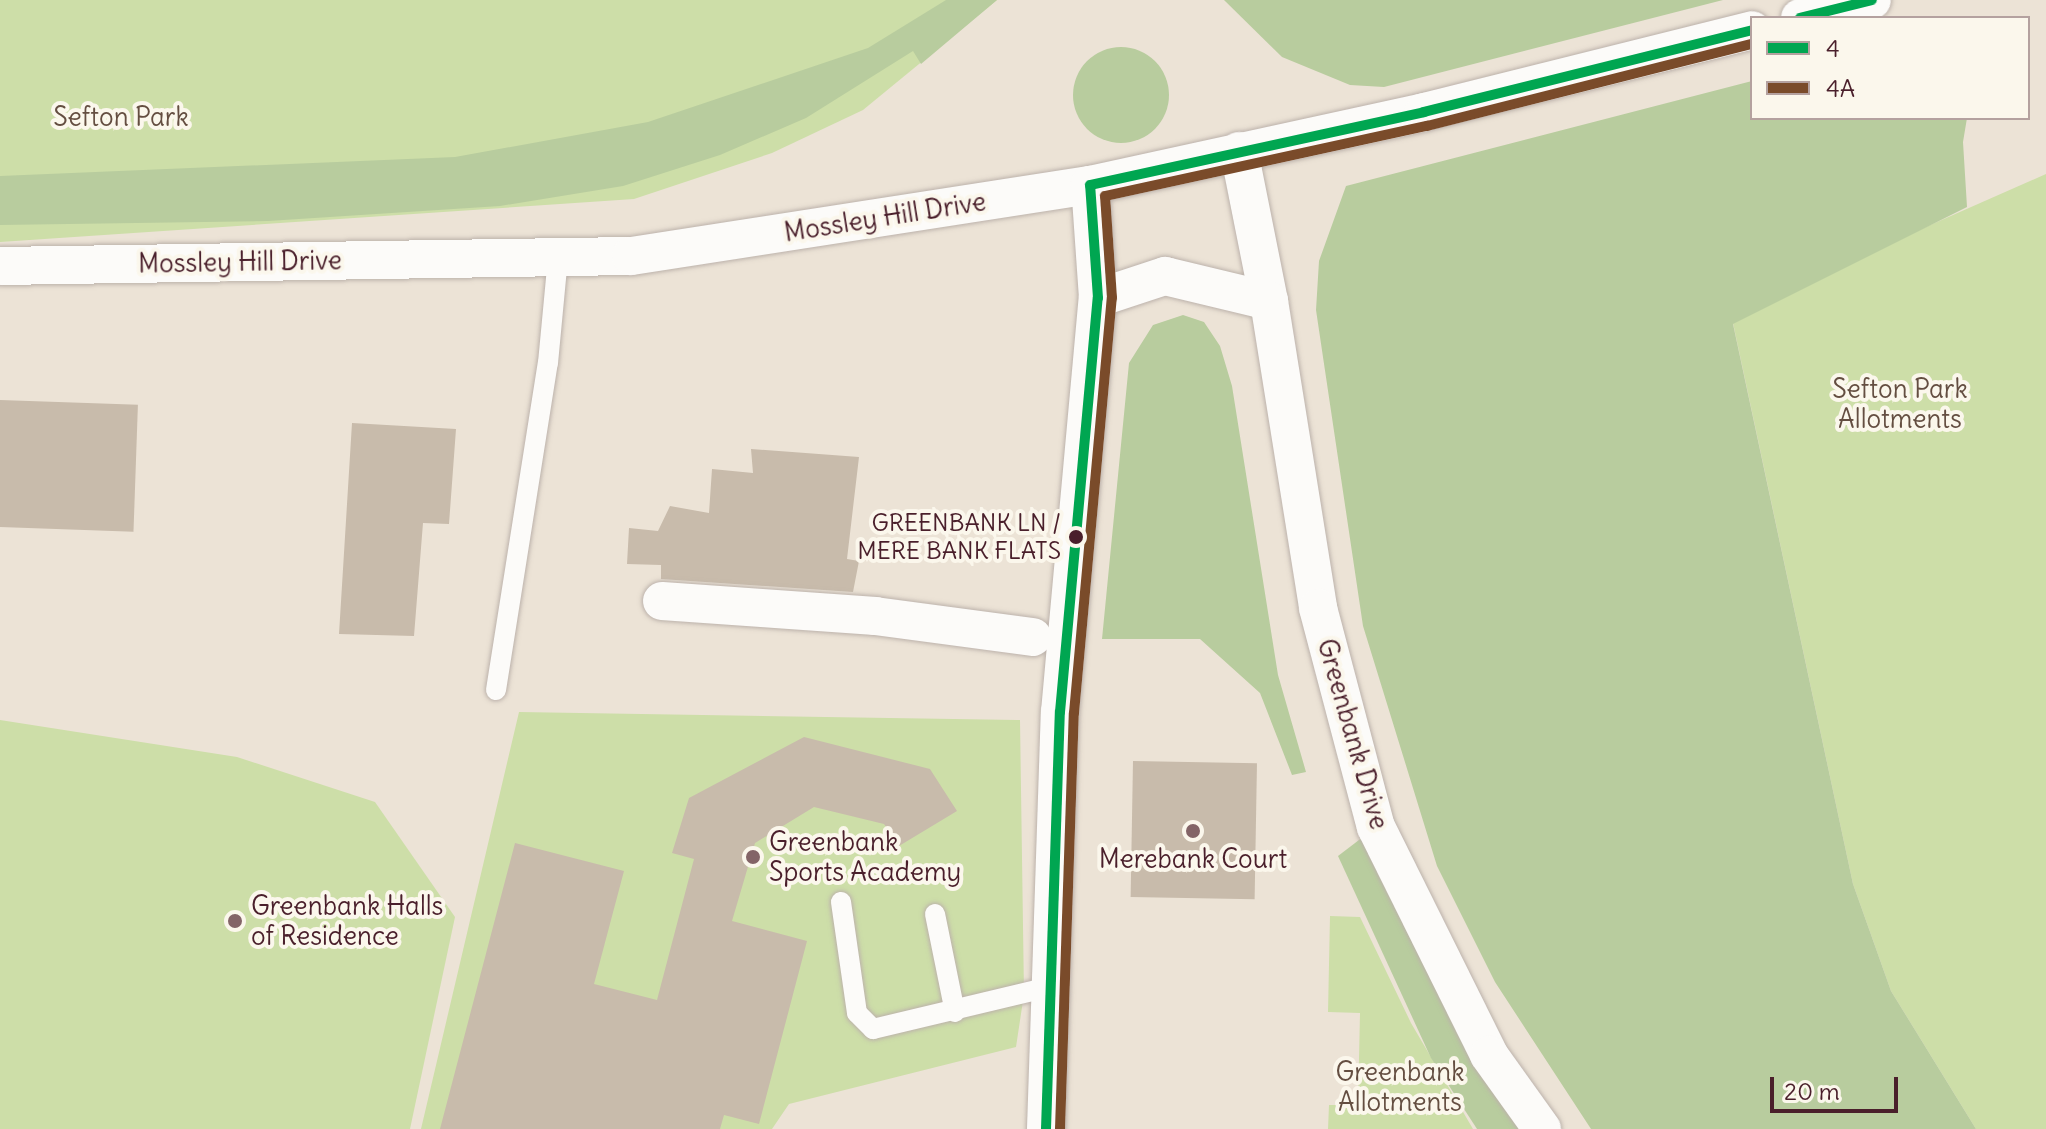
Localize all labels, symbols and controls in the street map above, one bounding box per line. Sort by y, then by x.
legend [1750,16,2030,120]
text: 4 [1826,33,1840,63]
text: 4A [1826,73,1855,103]
park label: Sefton Park [53,101,189,133]
street label: Mossley Hill Drive [782,186,988,248]
street label: Mossley Hill Drive [138,245,342,279]
park label: Sefton Park Allotments [1832,373,1968,434]
place label: GREENBANK LN / MERE BANK FLATS [857,509,1061,565]
marker: GREENBANK LN / MERE BANK FLATS [1068,529,1084,545]
street label: Greenbank Drive [1311,635,1395,833]
marker: Merebank Court [1184,822,1202,840]
place label: Greenbank Sports Academy [769,826,961,888]
place label: Merebank Court [1099,843,1287,875]
marker: Greenbank Sports Academy [744,848,762,866]
place label: Greenbank Halls of Residence [251,890,443,952]
marker: Greenbank Halls of Residence [226,912,244,930]
park label: Greenbank Allotments [1335,1056,1465,1118]
scale bar [1774,1061,1902,1111]
text: 20 m [1784,1076,1840,1106]

